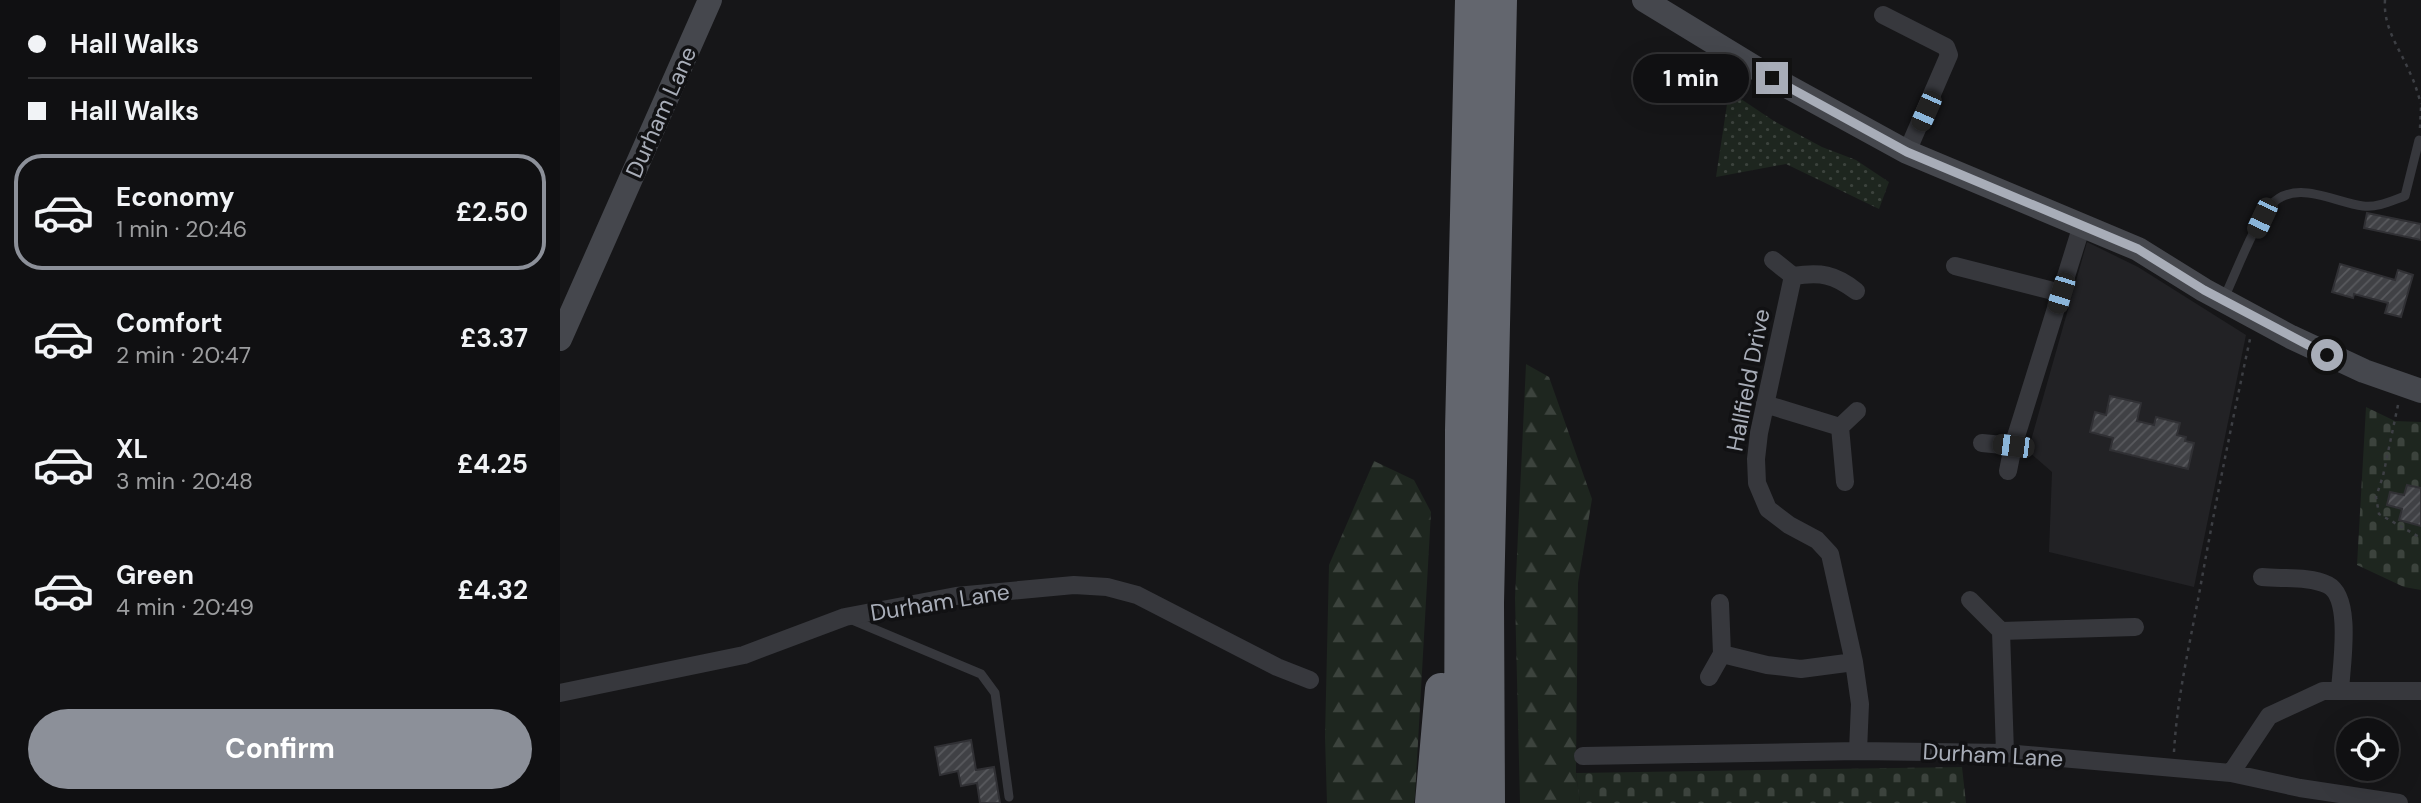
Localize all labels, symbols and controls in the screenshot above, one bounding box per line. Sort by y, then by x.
text: Hall Walks [70,27,199,61]
street label: Durham Lane [619,42,703,182]
callout: 1 min [1632,54,1748,102]
route end [1756,62,1788,94]
text: 1 min [1663,63,1719,93]
car [1908,88,1945,134]
text: Hall Walks [70,94,199,128]
text: Economy [116,180,234,214]
icon: car [32,181,95,244]
text: £2.50 [456,195,528,229]
car [2244,195,2281,241]
text: 1 min · 20:46 [116,214,247,244]
car [2045,270,2078,316]
text: Comfort [116,306,222,340]
street label: Hallfield Drive [1719,306,1777,454]
icon: car [32,307,95,370]
text: £3.37 [460,321,528,355]
route start [2311,339,2343,371]
text: 2 min · 20:47 [116,340,251,370]
text: XL [116,432,148,466]
icon: car [32,433,95,496]
car [1991,433,2036,459]
text: £4.25 [457,447,528,481]
text: 3 min · 20:48 [116,466,253,496]
text: Green [116,558,194,592]
icon: car [32,559,95,622]
text: £4.32 [458,573,528,607]
street label: Durham Lane [868,576,1012,628]
text: 4 min · 20:49 [116,592,254,622]
button: Confirm [28,709,532,789]
map controls [2336,718,2399,781]
button: locate [2336,718,2399,781]
street label: Durham Lane [1922,736,2064,774]

